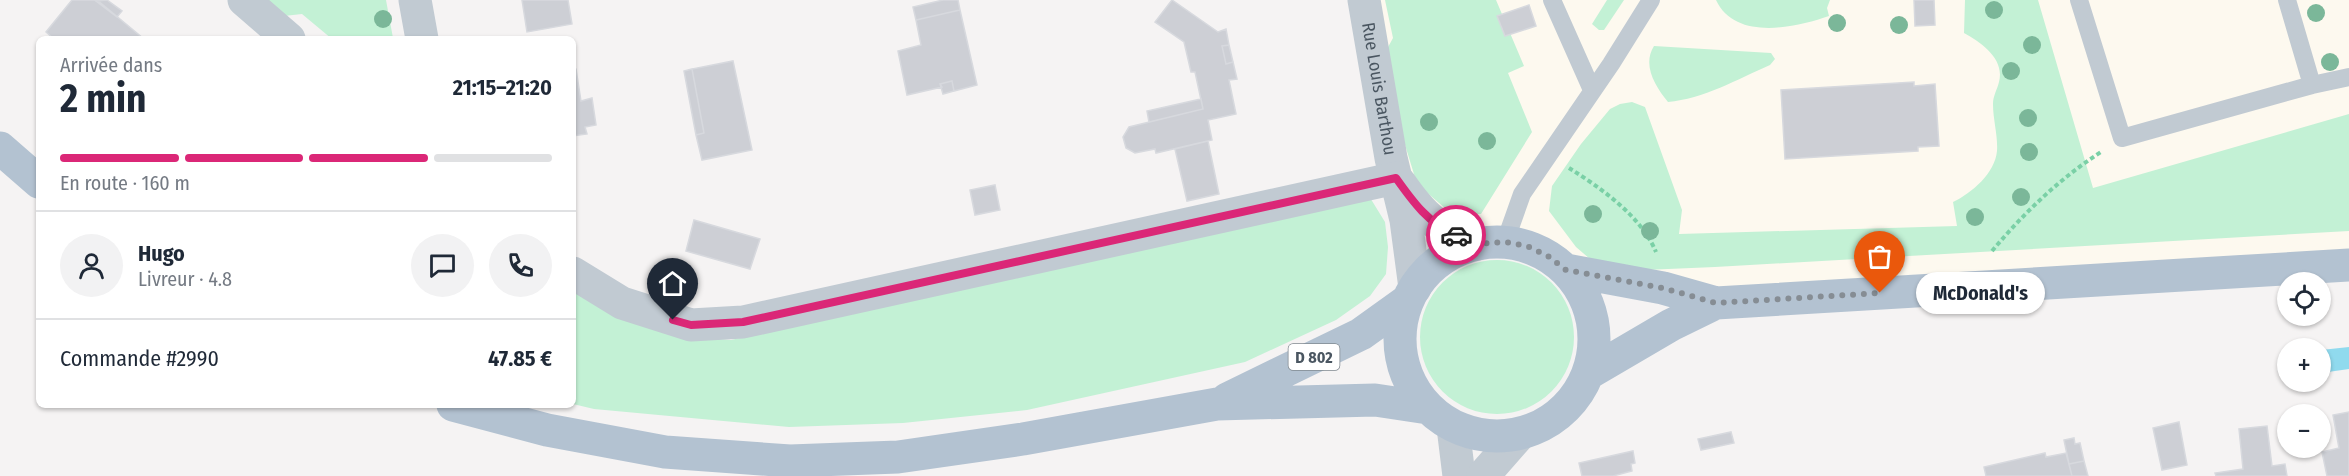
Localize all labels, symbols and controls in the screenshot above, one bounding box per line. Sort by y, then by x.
street label: Rue Louis Barthou [1357,21,1401,157]
text: Arrivée dans [60,53,162,77]
text: 21:15–21:20 [453,74,552,101]
text: 2 min [60,76,146,122]
text: En route · 160 m [60,171,190,195]
courier [1426,205,1486,265]
icon: car [1440,219,1473,252]
pin [1854,231,1905,293]
button: person [60,234,123,297]
button: chat [411,234,474,297]
button: phone [489,234,552,297]
text: Hugo [138,240,185,267]
icon: bag [1863,240,1896,273]
pin [647,258,698,320]
text: Livreur · 4.8 [138,267,232,291]
icon: home [656,267,689,300]
callout: McDonald's [1916,272,2045,314]
map controls [2277,272,2331,458]
button: locate [2277,272,2331,326]
text: McDonald's [1933,281,2028,305]
button: + [2277,338,2331,392]
road number: D 802 [1288,344,1340,370]
text: Commande #2990 [60,345,219,372]
text: 47.85 € [488,345,552,372]
button: − [2277,404,2331,458]

